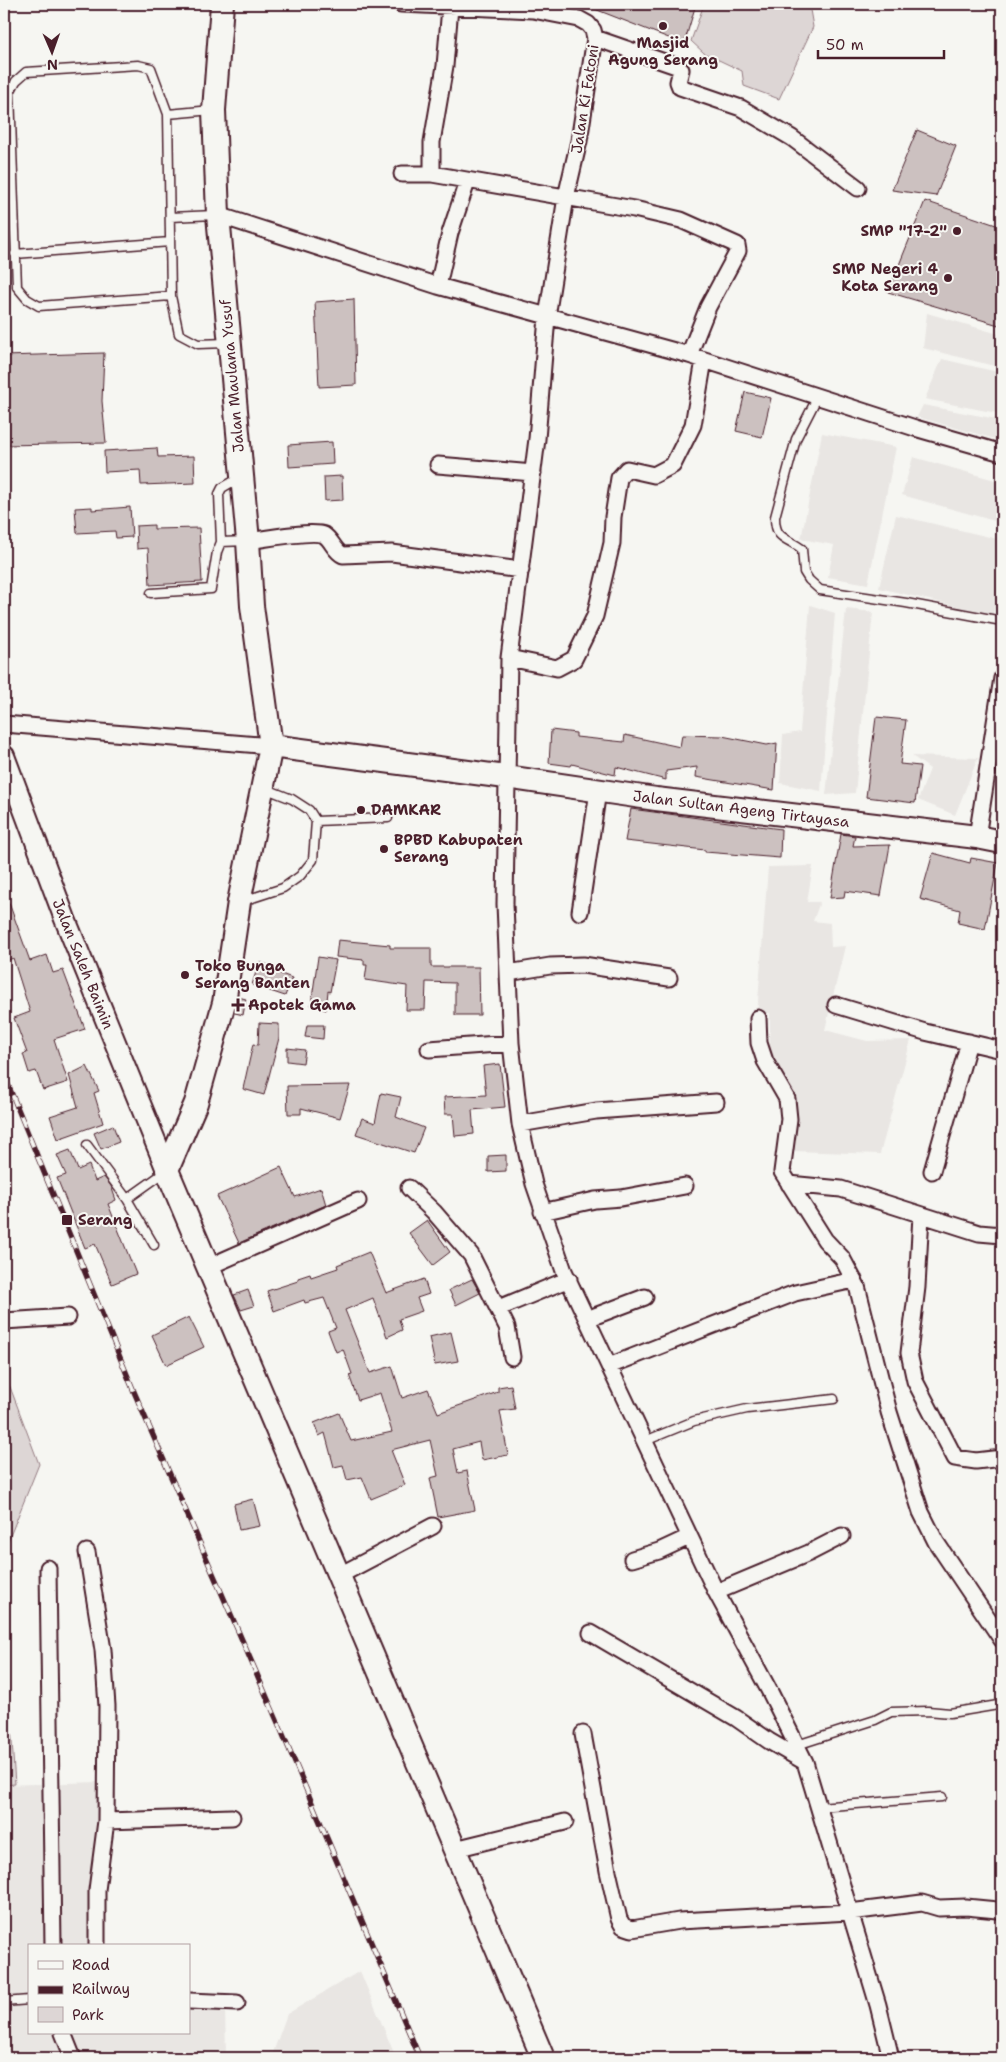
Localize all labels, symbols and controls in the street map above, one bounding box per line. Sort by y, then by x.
marker: Masjid Agung Serang [657,20,669,32]
north arrow [28,28,78,78]
scale bar [818,28,945,60]
place label: Masjid Agung Serang [608,33,718,70]
text: 50 m [826,35,864,55]
street label: Jalan Ki Fatoni [566,43,604,155]
text: N [47,56,58,74]
place label: SMP "17-2" [860,221,947,241]
marker: SMP "17-2" [951,225,963,237]
place label: SMP Negeri 4 Kota Serang [832,259,938,296]
marker: SMP Negeri 4 Kota Serang [942,272,954,284]
street label: Jalan Maulana Yusuf [215,298,249,453]
street label: Jalan Sultan Ageng Tirtayasa [632,786,851,832]
place label: DAMKAR [371,800,441,820]
marker: DAMKAR [355,804,367,816]
place label: BPBD Kabupaten Serang [394,830,523,867]
marker: BPBD Kabupaten Serang [378,843,390,855]
street label: Jalan Saleh Baimin [48,896,118,1032]
place label: Toko Bunga Serang Banten [195,956,310,993]
marker: Toko Bunga Serang Banten [179,969,191,981]
place label: Apotek Gama [248,995,356,1015]
marker: Apotek Gama [232,999,244,1011]
place label: Serang [78,1210,133,1230]
marker: Serang [60,1213,74,1227]
legend [28,1944,190,2034]
text: Road [72,1955,110,1975]
text: Railway [72,1979,130,1999]
text: Park [72,2005,104,2025]

